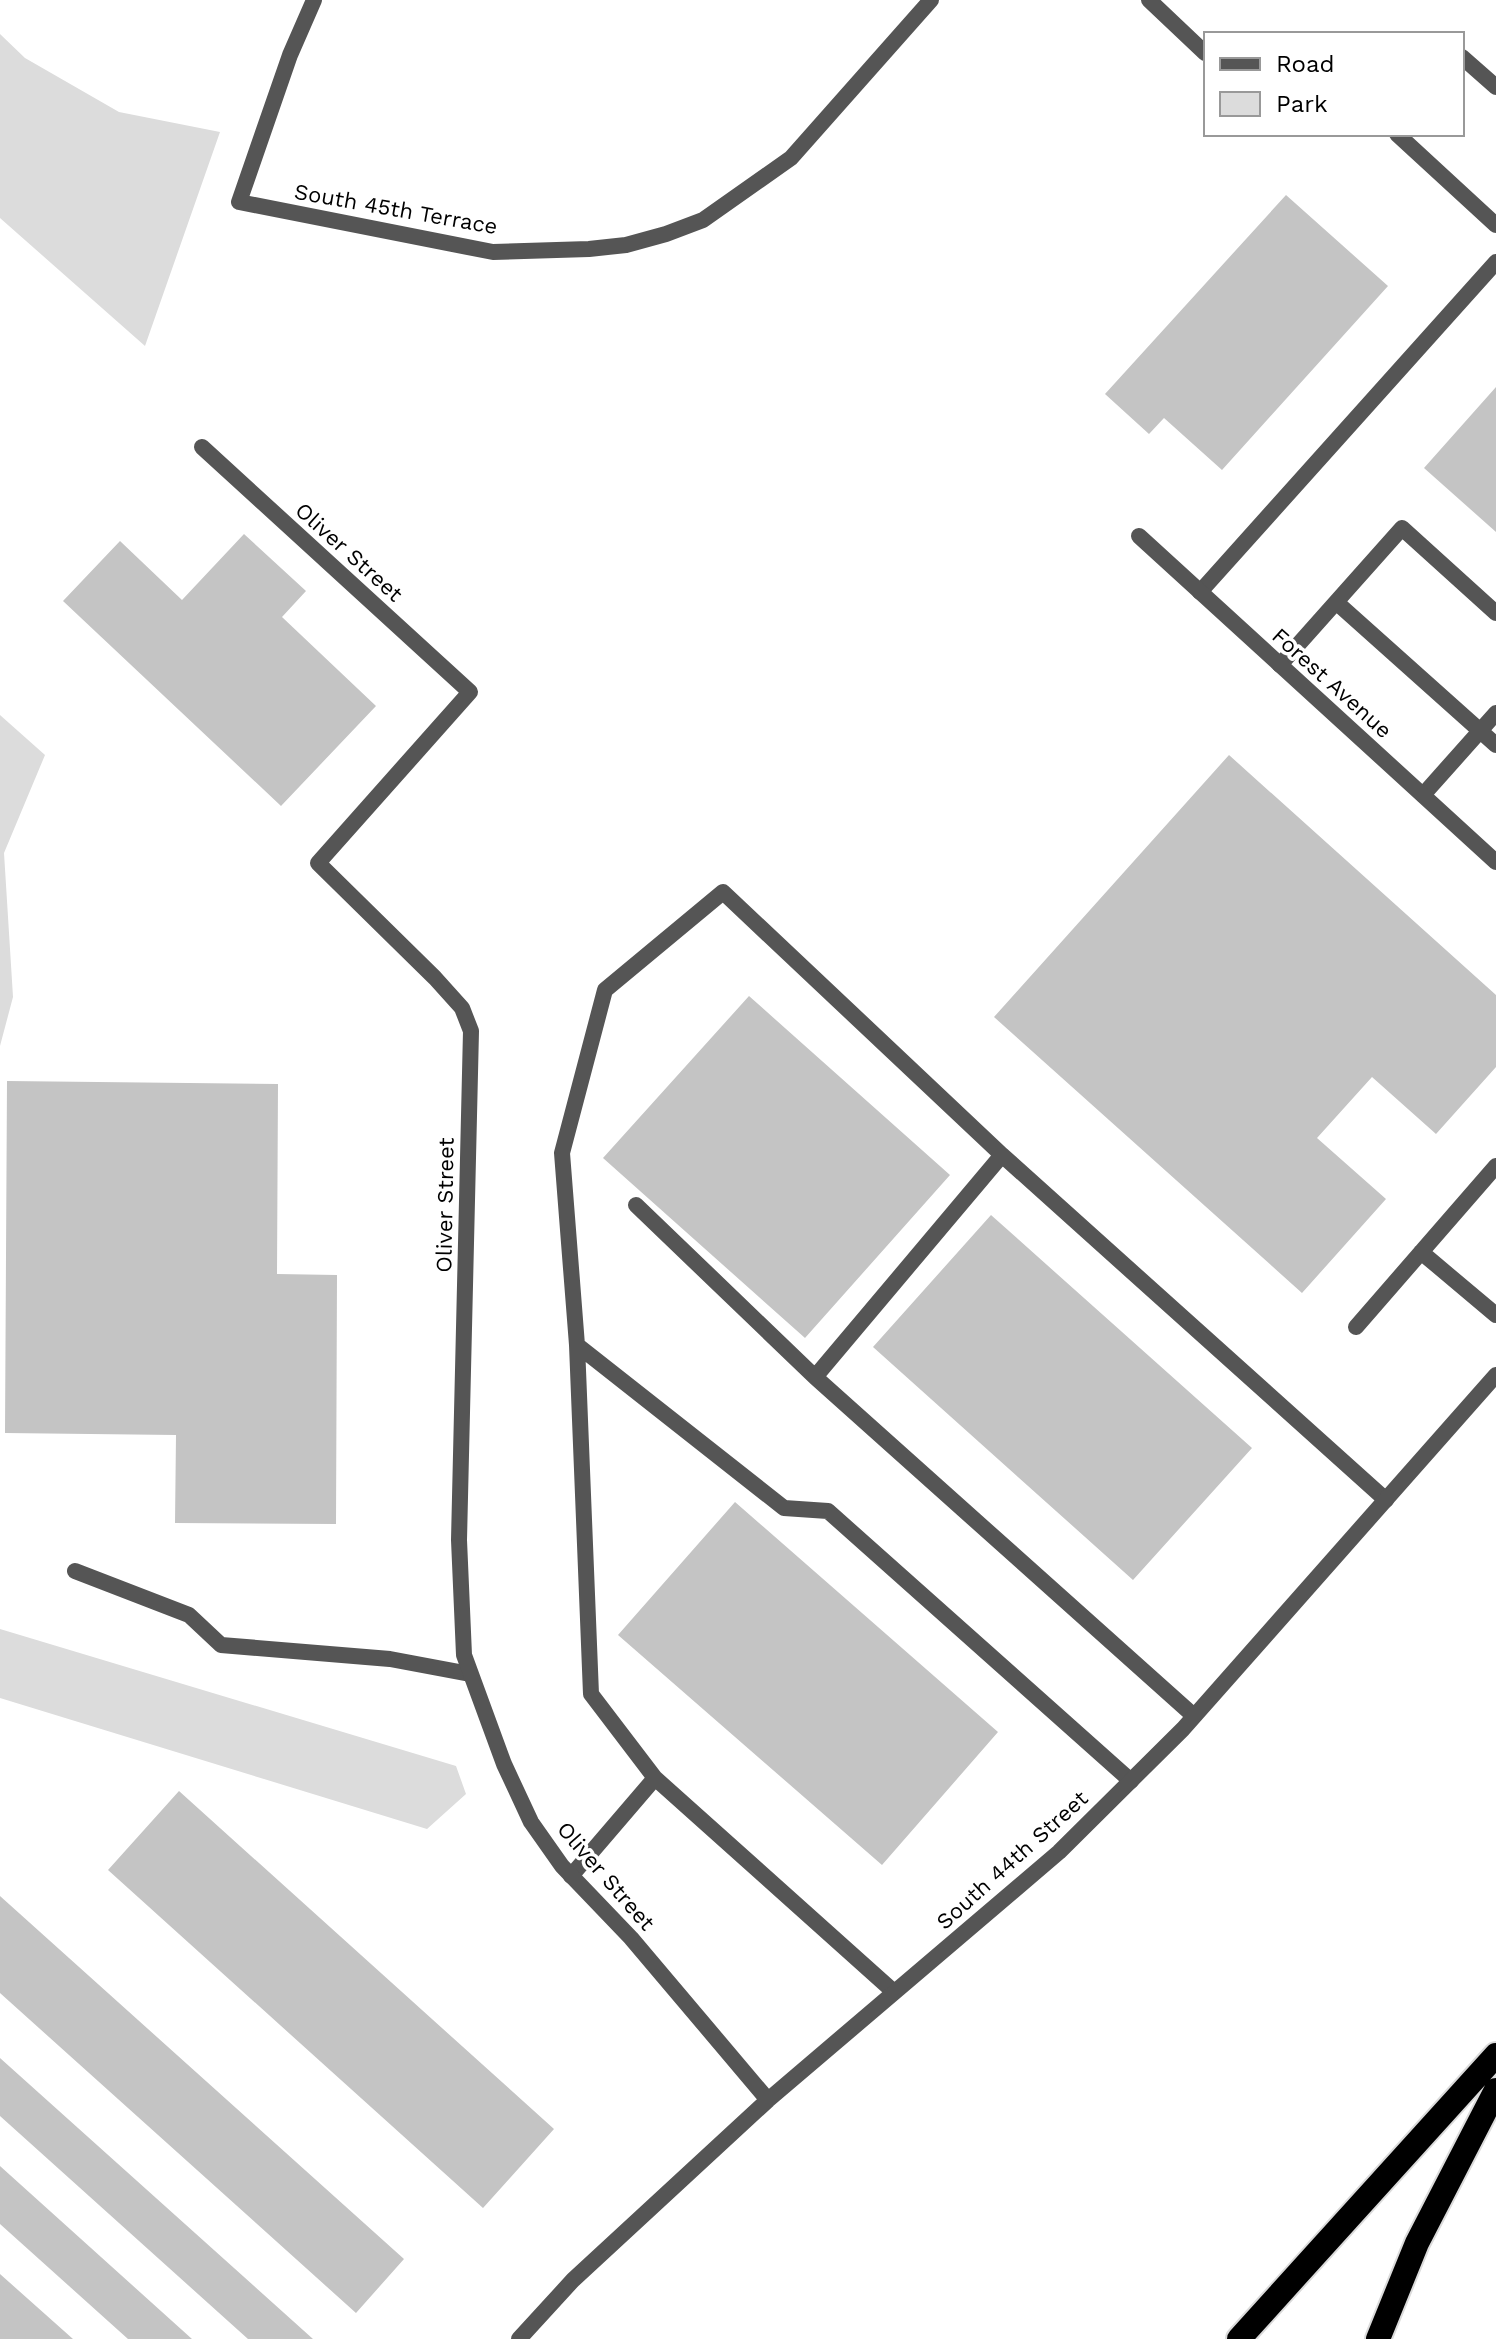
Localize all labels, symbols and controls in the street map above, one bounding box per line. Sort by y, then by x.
legend [1204,32,1464,136]
text: Road [1276,50,1335,78]
text: Park [1276,90,1328,118]
street label: South 45th Terrace [292,179,500,239]
street label: Oliver Street [290,497,408,607]
street label: Forest Avenue [1267,623,1397,743]
street label: Oliver Street [431,1137,459,1273]
street label: South 44th Street [931,1786,1093,1934]
street label: Oliver Street [552,1817,660,1935]

